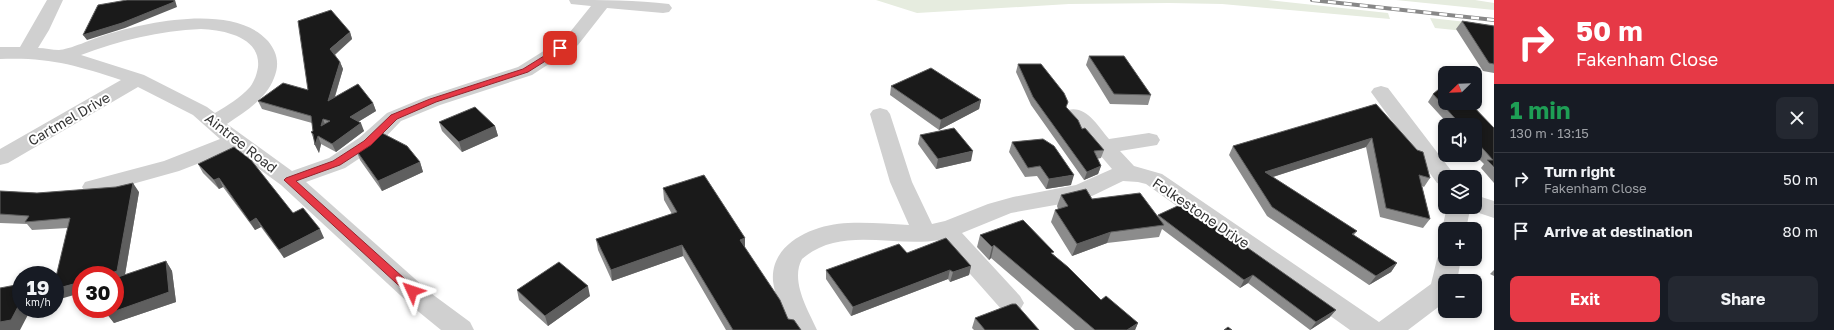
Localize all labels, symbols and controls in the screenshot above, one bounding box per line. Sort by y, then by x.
text: 50 m [1576,14,1643,47]
icon: right [1510,16,1562,68]
pin [543,31,577,65]
icon: arrive [549,37,571,59]
text: Fakenham Close [1576,48,1718,70]
north arrow [1438,66,1482,110]
map controls [1438,66,1482,318]
street label: Cartmel Drive [25,88,113,149]
text: 1 min [1510,95,1570,124]
button: close [1776,97,1818,139]
street label: Aintree Road [202,109,281,176]
button: sound [1438,118,1482,162]
text: 130 m · 13:15 [1510,125,1589,141]
text: Turn right [1544,162,1615,180]
icon: right [1510,168,1532,190]
button: layers [1438,170,1482,214]
text: 50 m [1783,170,1818,188]
street label: Folkestone Drive [1150,174,1253,251]
text: Fakenham Close [1544,180,1647,196]
icon: arrive [1510,220,1532,242]
button: + [1438,222,1482,266]
text: Arrive at destination [1544,222,1693,240]
text: 80 m [1783,222,1818,240]
speed limit sign: 30 [72,266,124,318]
position arrow [391,270,433,312]
button: − [1438,274,1482,318]
text: 19 [26,275,49,299]
button: Exit [1510,276,1660,322]
button: Share [1668,276,1818,322]
text: km/h [25,296,51,308]

